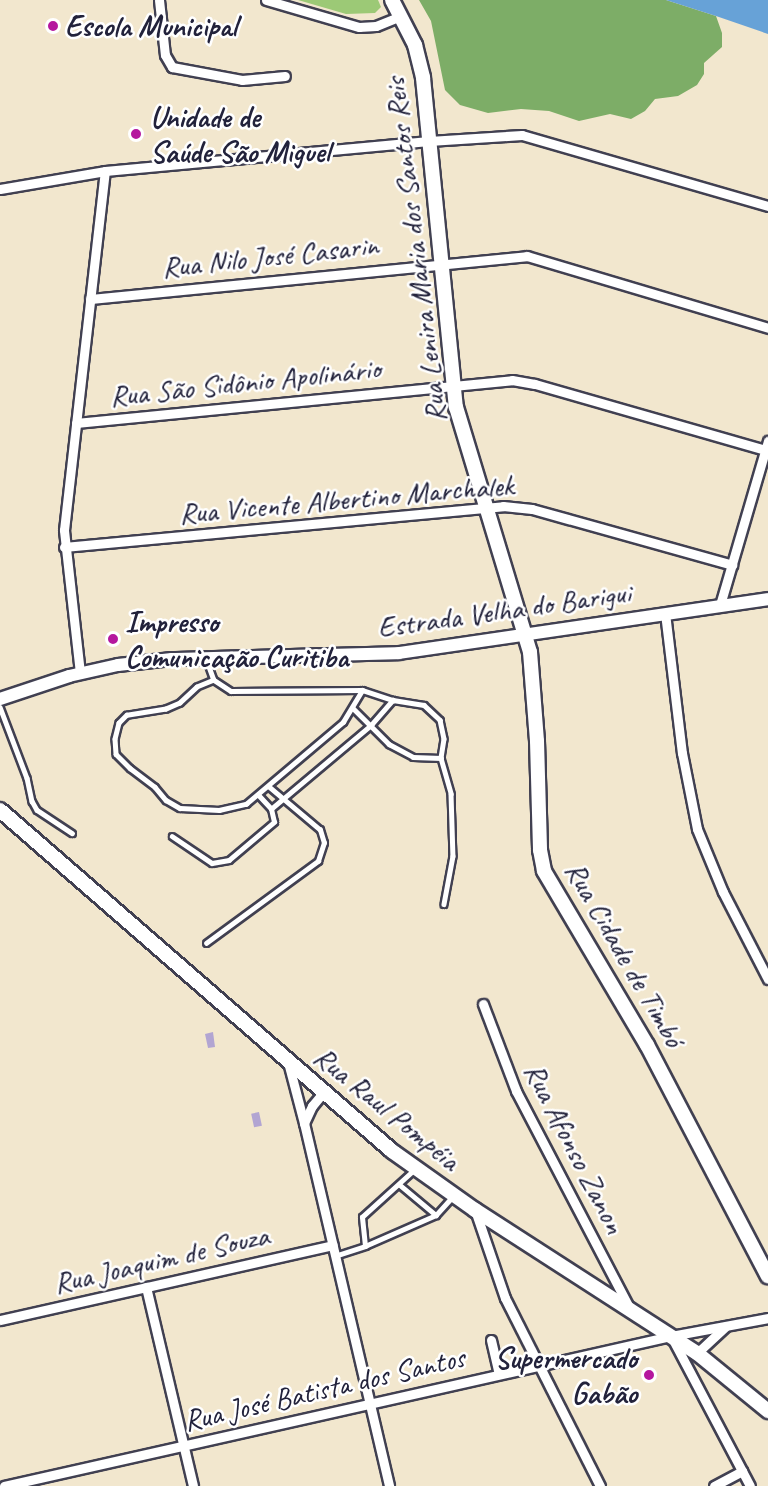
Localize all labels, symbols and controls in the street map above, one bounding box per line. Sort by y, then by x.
place label: Escola Municipal [65,8,237,44]
marker: Escola Municipal [46,19,60,33]
street label: Rua Lenira Maria dos Santos Reis [376,75,454,425]
place label: Unidade de Saúde São Miguel [150,99,330,170]
marker: Unidade de Saúde São Miguel [127,125,145,143]
street label: Rua Nilo José Casarin [159,227,381,285]
street label: Rua São Sidônio Apolinário [108,350,382,414]
street label: Rua Vicente Albertino Marchalek [178,466,514,532]
street label: Estrada Velha do Barigui [375,574,633,646]
place label: Impresso Comunicação Curitiba [125,604,349,674]
marker: Impresso Comunicação Curitiba [106,632,120,646]
street label: Rua Cidade de Timbó [558,856,692,1052]
street label: Rua Raul Pompéia [307,1038,467,1178]
street label: Rua Afonso Zanon [516,1056,634,1240]
street label: Rua Joaquim de Souza [51,1217,271,1301]
street label: Rua José Batista dos Santos [180,1339,468,1439]
place label: Supermercado Gabão [495,1340,637,1410]
marker: Supermercado Gabão [642,1368,656,1382]

